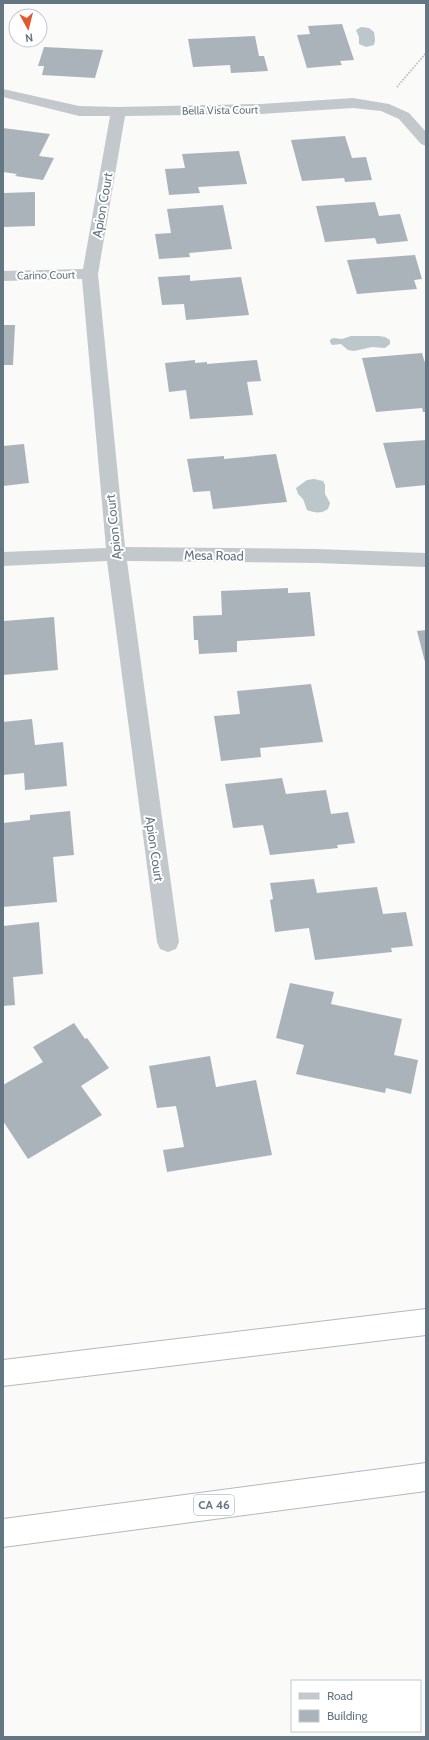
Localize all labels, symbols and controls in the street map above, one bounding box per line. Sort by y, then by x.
north arrow [8,8,48,48]
text: N [25,31,34,45]
street label: Bella Vista Court [182,102,259,118]
street label: Apion Court [88,171,116,239]
street label: Carino Court [17,267,75,283]
street label: Apion Court [102,493,124,560]
street label: Mesa Road [184,546,244,564]
street label: Apion Court [143,815,168,883]
road number: CA 46 [194,1495,234,1515]
legend [291,1680,421,1732]
text: Road [327,1688,353,1703]
text: Building [327,1708,369,1723]

